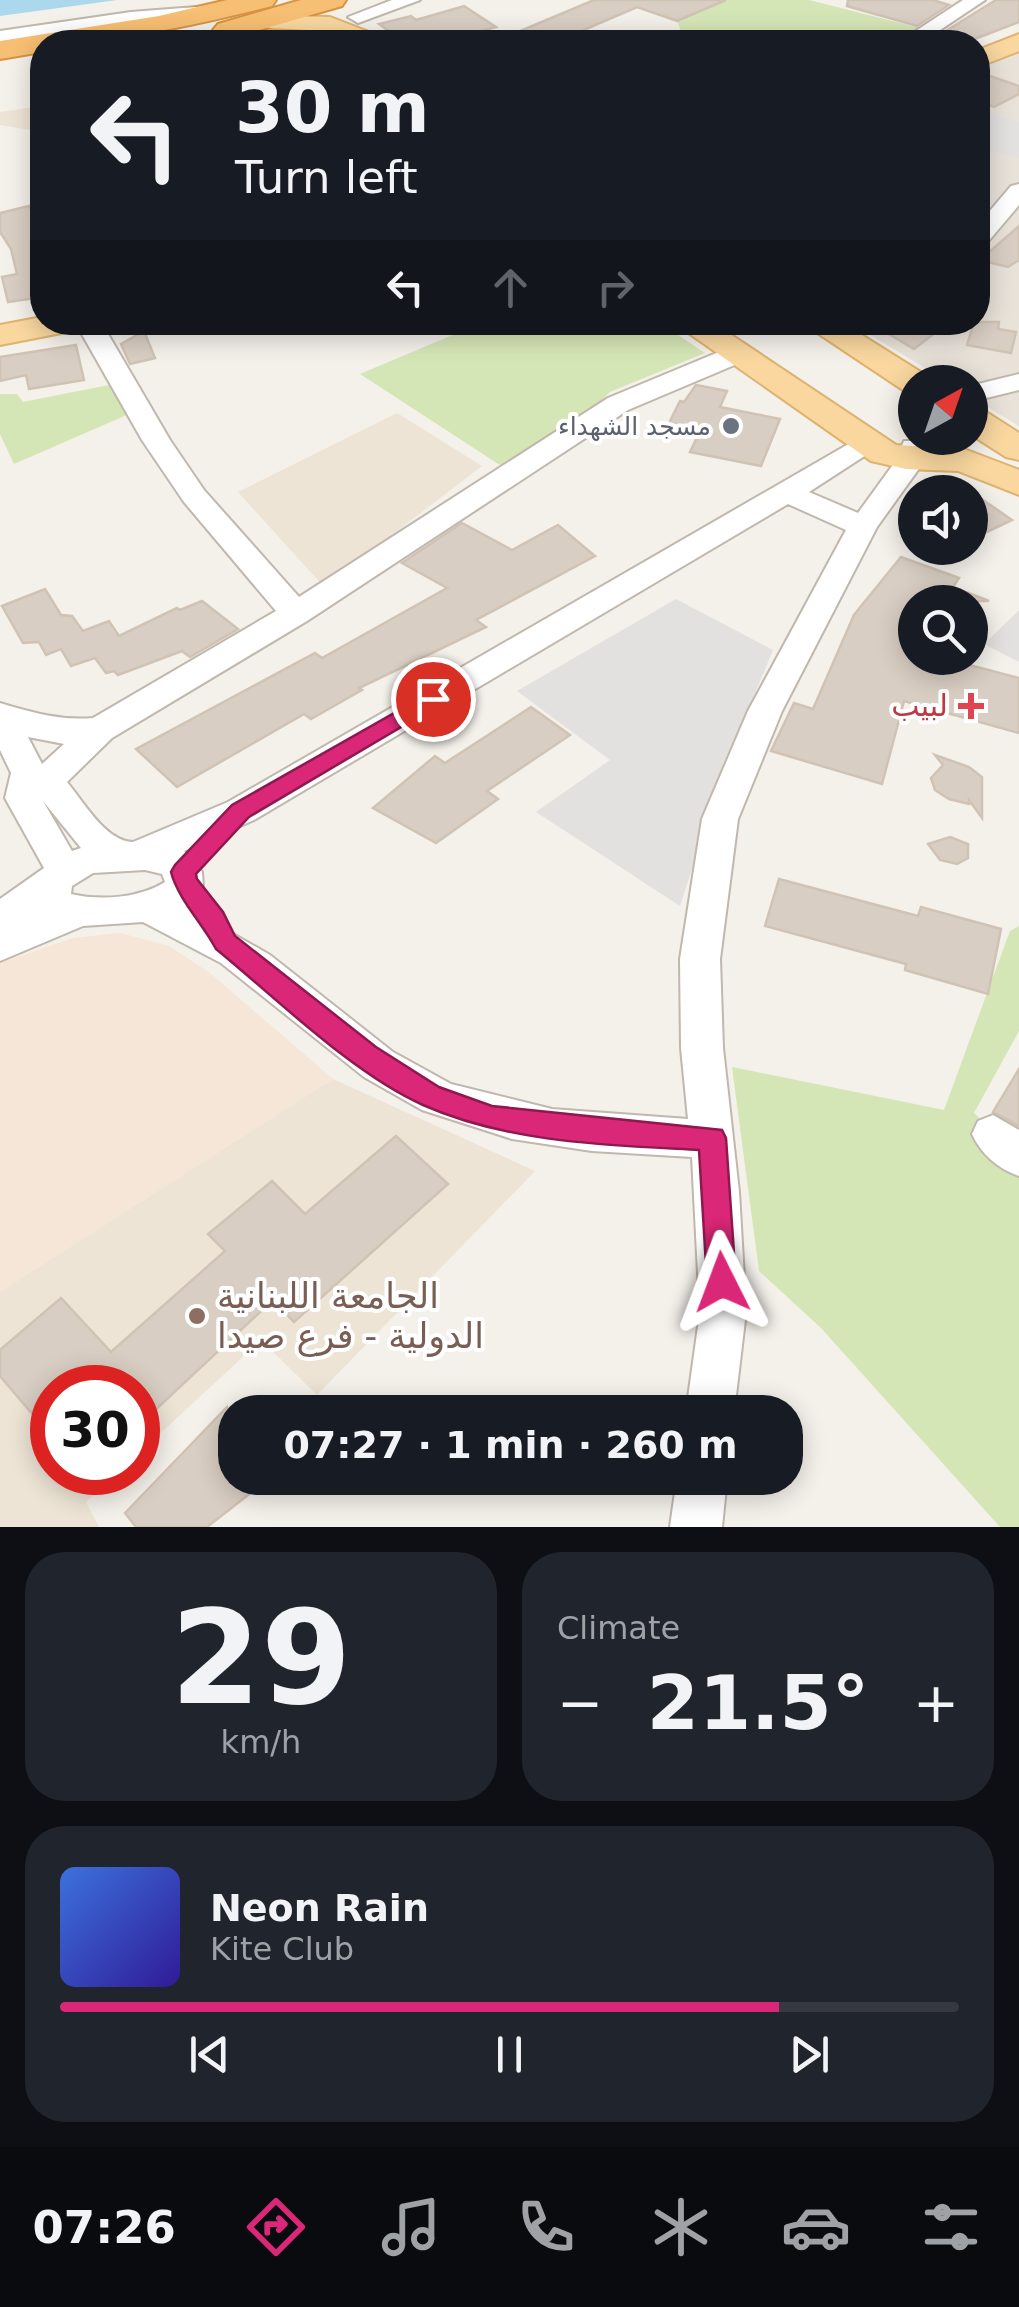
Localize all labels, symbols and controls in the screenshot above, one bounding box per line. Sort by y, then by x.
text: 30 m [235,67,430,149]
icon: left [70,70,200,200]
text: Turn left [235,151,418,204]
icon: left [378,260,433,315]
icon: ahead [483,260,538,315]
icon: right [588,260,643,315]
north arrow [898,365,988,455]
map controls [898,365,988,675]
place label: مسجد الشهداء [558,412,711,442]
marker: مسجد الشهداء [720,415,742,437]
button: sound [898,475,988,565]
button: search [898,585,988,675]
pin [391,657,476,742]
icon: arrive [406,672,461,727]
place label: لبيب [891,688,948,723]
marker: لبيب [958,693,984,719]
position arrow [670,1230,774,1334]
place label: الجامعة اللبنانية الدولية - فرع صيدا [217,1276,484,1357]
marker: الجامعة اللبنانية الدولية - فرع صيدا [186,1305,208,1327]
speed limit sign: 30 [30,1365,160,1495]
text: 07:27 · 1 min · 260 m [283,1423,738,1467]
text: 29 [171,1582,351,1734]
text: Climate [557,1609,680,1647]
text: 21.5° [647,1659,869,1747]
text: − [557,1671,603,1735]
text: + [913,1671,959,1735]
text: km/h [221,1723,301,1761]
text: Neon Rain [210,1886,429,1930]
text: Kite Club [210,1930,354,1968]
icon: previous [182,2027,237,2082]
icon: pause [482,2027,537,2082]
icon: next [782,2027,837,2082]
icon: directions [241,2192,311,2262]
icon: music [376,2192,446,2262]
icon: phone [511,2192,581,2262]
icon: climate [646,2192,716,2262]
icon: car [781,2192,851,2262]
icon: filters [916,2192,986,2262]
text: 07:26 [33,2201,176,2254]

